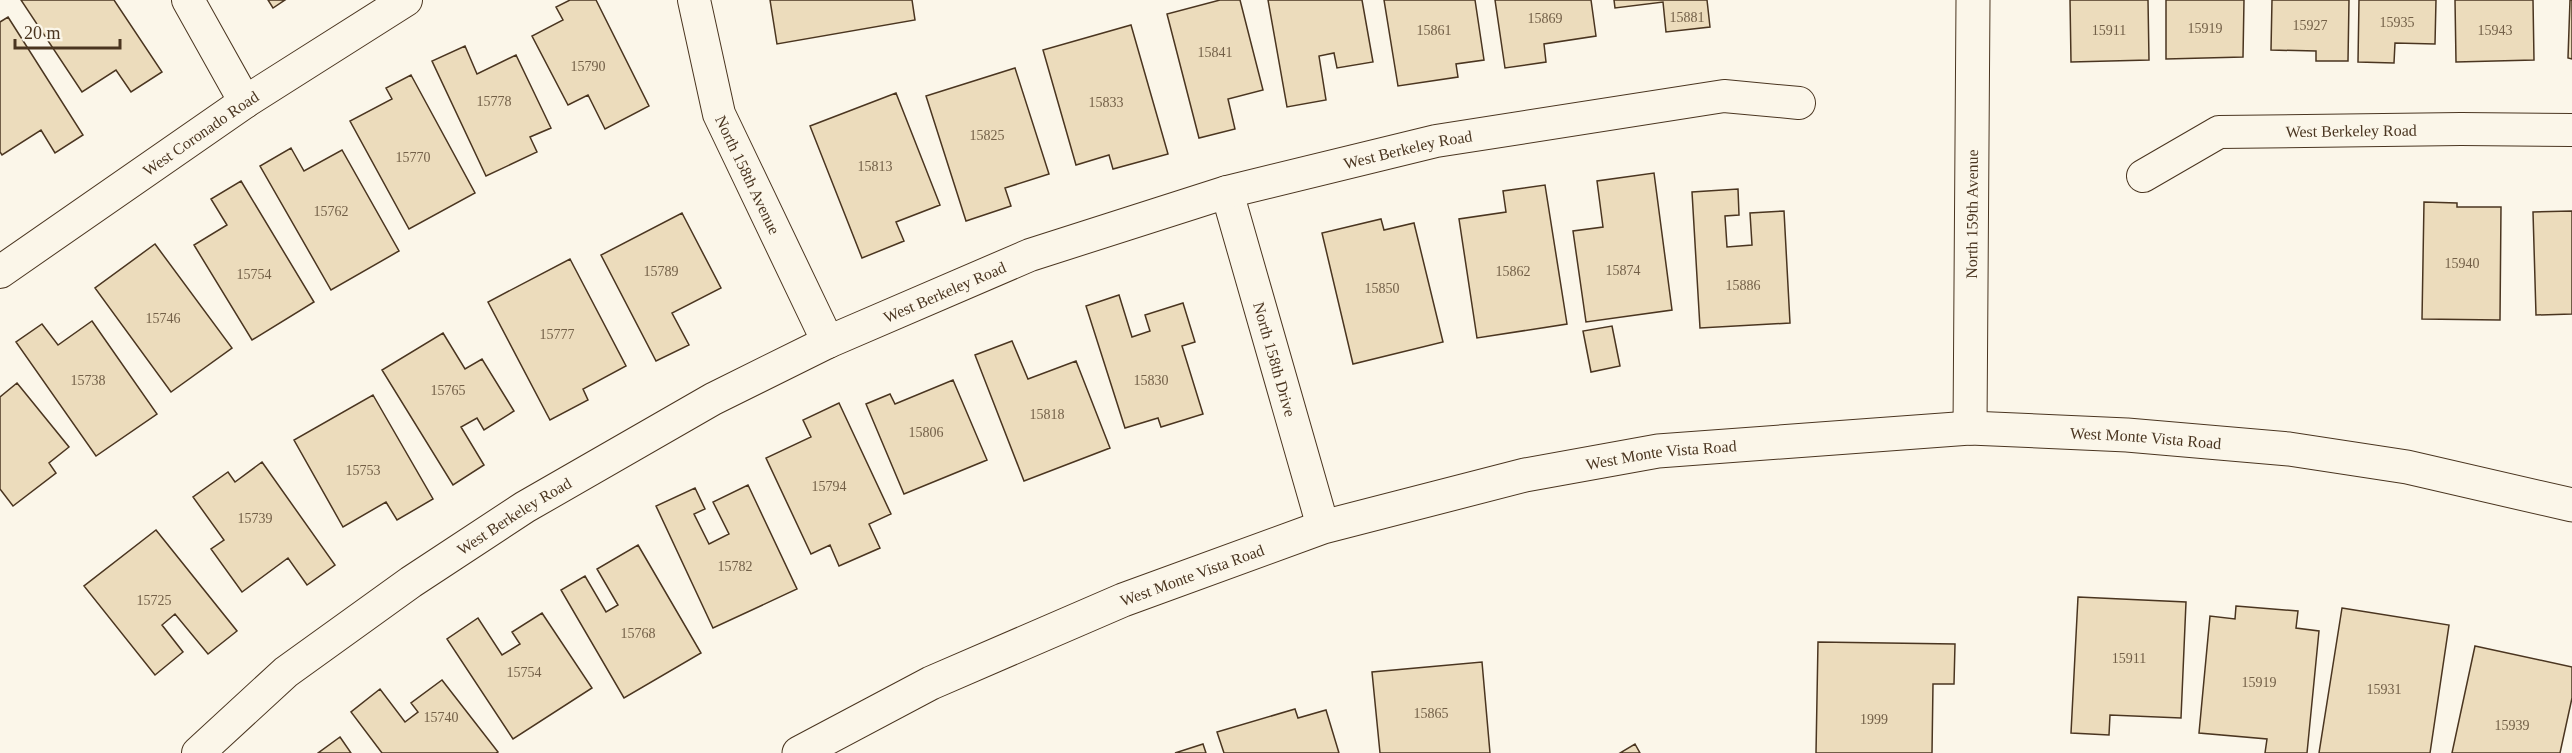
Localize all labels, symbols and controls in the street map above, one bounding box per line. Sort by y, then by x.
house number: 15881 [1670,10,1705,25]
house number: 15869 [1528,11,1563,26]
scale bar [15,12,120,50]
house number: 15935 [2380,15,2415,30]
house number: 15927 [2293,18,2328,33]
house number: 15919 [2188,21,2223,36]
text: 20 m [24,23,61,43]
house number: 15861 [1417,23,1452,38]
house number: 15911 [2092,23,2126,38]
house number: 15943 [2478,23,2513,38]
house number: 15841 [1198,45,1233,60]
house number: 15790 [571,59,606,74]
street label: West Coronado Road [140,87,261,179]
house number: 15778 [477,94,512,109]
house number: 15833 [1089,95,1124,110]
street label: North 158th Avenue [712,113,784,237]
street label: West Berkeley Road [2285,121,2417,140]
street label: West Berkeley Road [1342,127,1473,172]
house number: 15825 [970,128,1005,143]
street label: North 159th Avenue [1963,149,1980,279]
house number: 15770 [396,150,431,165]
house number: 15813 [858,159,893,174]
house number: 15762 [314,204,349,219]
house number: 15940 [2445,256,2480,271]
street label: West Berkeley Road [881,258,1008,326]
house number: 15874 [1606,263,1641,278]
house number: 15789 [644,264,679,279]
house number: 15862 [1496,264,1531,279]
house number: 15754 [237,267,272,282]
house number: 15886 [1726,278,1761,293]
house number: 15850 [1365,281,1400,296]
street label: North 158th Drive [1250,300,1299,418]
house number: 15746 [146,311,181,326]
house number: 15777 [540,327,575,342]
house number: 15738 [71,373,106,388]
house number: 15830 [1134,373,1169,388]
house number: 15765 [431,383,466,398]
house number: 15818 [1030,407,1065,422]
street label: West Monte Vista Road [2070,424,2222,452]
house number: 15806 [909,425,944,440]
street label: West Monte Vista Road [1585,437,1737,472]
house number: 15753 [346,463,381,478]
street label: West Berkeley Road [454,474,574,558]
house number: 15794 [812,479,847,494]
house number: 15739 [238,511,273,526]
street label: West Monte Vista Road [1118,541,1266,609]
house number: 15782 [718,559,753,574]
house number: 15725 [137,593,172,608]
house number: 15768 [621,626,656,641]
house number: 15911 [2112,651,2146,666]
house number: 15754 [507,665,542,680]
house number: 15919 [2242,675,2277,690]
house number: 15931 [2367,682,2402,697]
house number: 15865 [1414,706,1449,721]
house number: 15740 [424,710,459,725]
house number: 1999 [1860,712,1888,727]
house number: 15939 [2495,718,2530,733]

